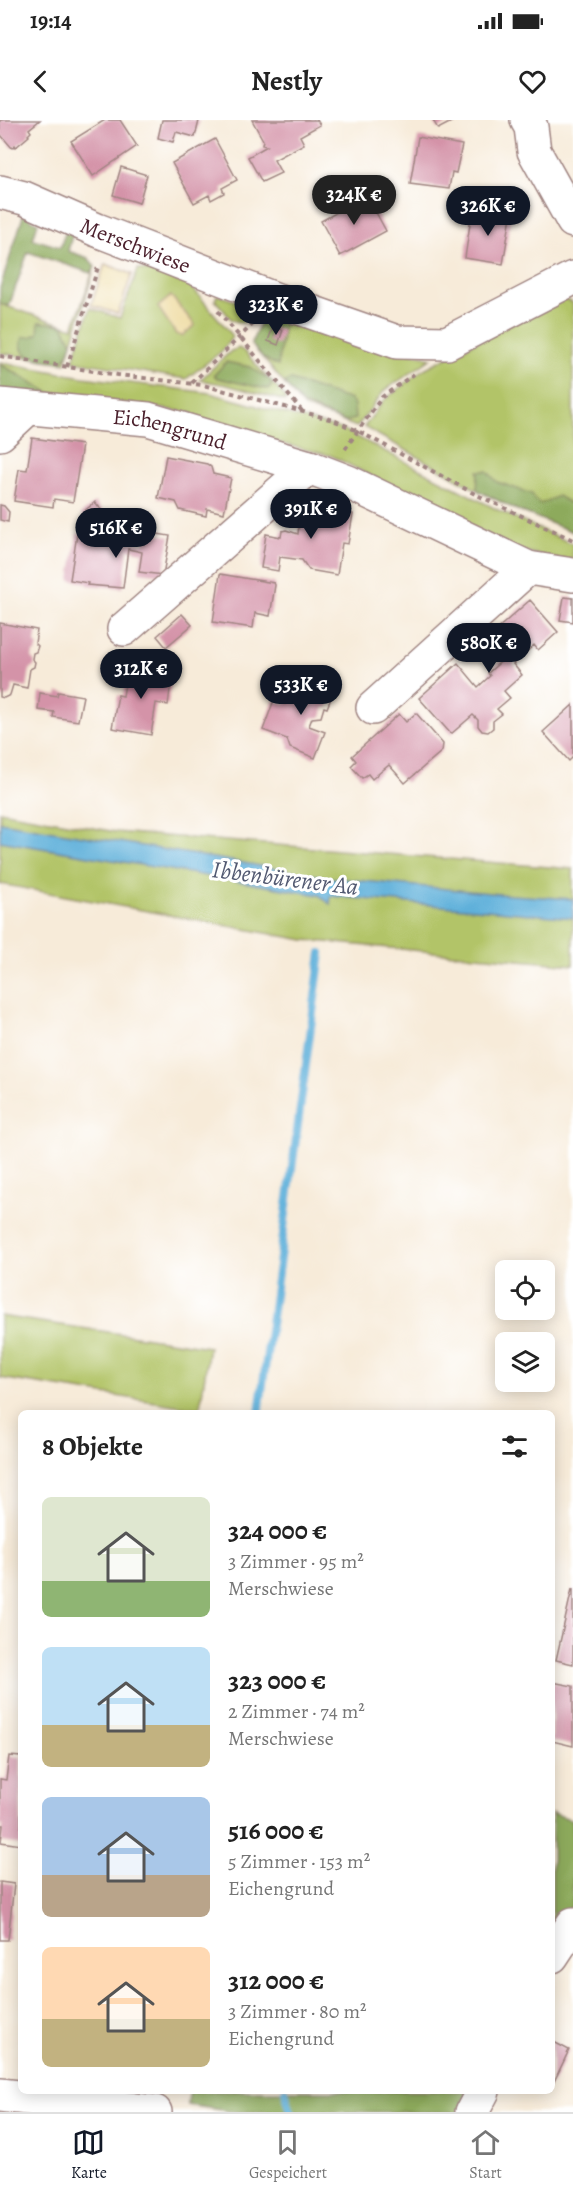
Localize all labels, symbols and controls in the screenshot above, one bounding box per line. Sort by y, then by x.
text: 19:14 [30,6,72,36]
text: Nestly [251,63,322,99]
icon: back [24,65,57,98]
icon: heart [516,65,549,98]
pin: 324K € [305,175,403,226]
text: 324K € [326,181,382,208]
pin: 326K € [439,186,537,237]
text: 326K € [460,192,516,219]
street label: Merschwiese [75,211,195,281]
pin: 323K € [227,285,325,336]
text: 323K € [249,291,303,318]
street label: Eichengrund [112,402,231,458]
pin: 391K € [262,489,360,540]
text: 391K € [284,495,338,522]
pin: 516K € [67,508,165,559]
text: 516K € [89,514,143,541]
pin: 580K € [440,623,538,674]
text: 580K € [461,629,517,656]
pin: 312K € [92,649,190,700]
text: 312K € [114,655,168,682]
pin: 533K € [252,665,350,716]
text: 533K € [274,671,328,698]
water label: Ibbenbürener Aa [210,853,360,903]
map controls [495,1260,555,1392]
button: locate [495,1260,555,1320]
button: layers [495,1332,555,1392]
text: 8 Objekte [42,1429,143,1464]
icon: filters [498,1430,531,1463]
text: 324 000 € [228,1513,327,1548]
icon: home [90,1521,162,1593]
text: 3 Zimmer · 95 m² [228,1548,364,1575]
text: Merschwiese [228,1575,334,1602]
text: 323 000 € [228,1663,326,1698]
icon: home [90,1671,162,1743]
text: 2 Zimmer · 74 m² [228,1698,365,1725]
text: Merschwiese [228,1725,334,1752]
text: 516 000 € [228,1813,324,1848]
icon: home [90,1821,162,1893]
text: 5 Zimmer · 153 m² [228,1848,370,1875]
text: Eichengrund [228,1875,334,1902]
text: 312 000 € [228,1963,324,1998]
icon: home [90,1971,162,2043]
text: 3 Zimmer · 80 m² [228,1998,367,2025]
text: Eichengrund [228,2025,334,2052]
tab: Karte [71,2126,107,2184]
tab: Gespeichert [249,2126,327,2184]
tab: Start [469,2126,502,2184]

